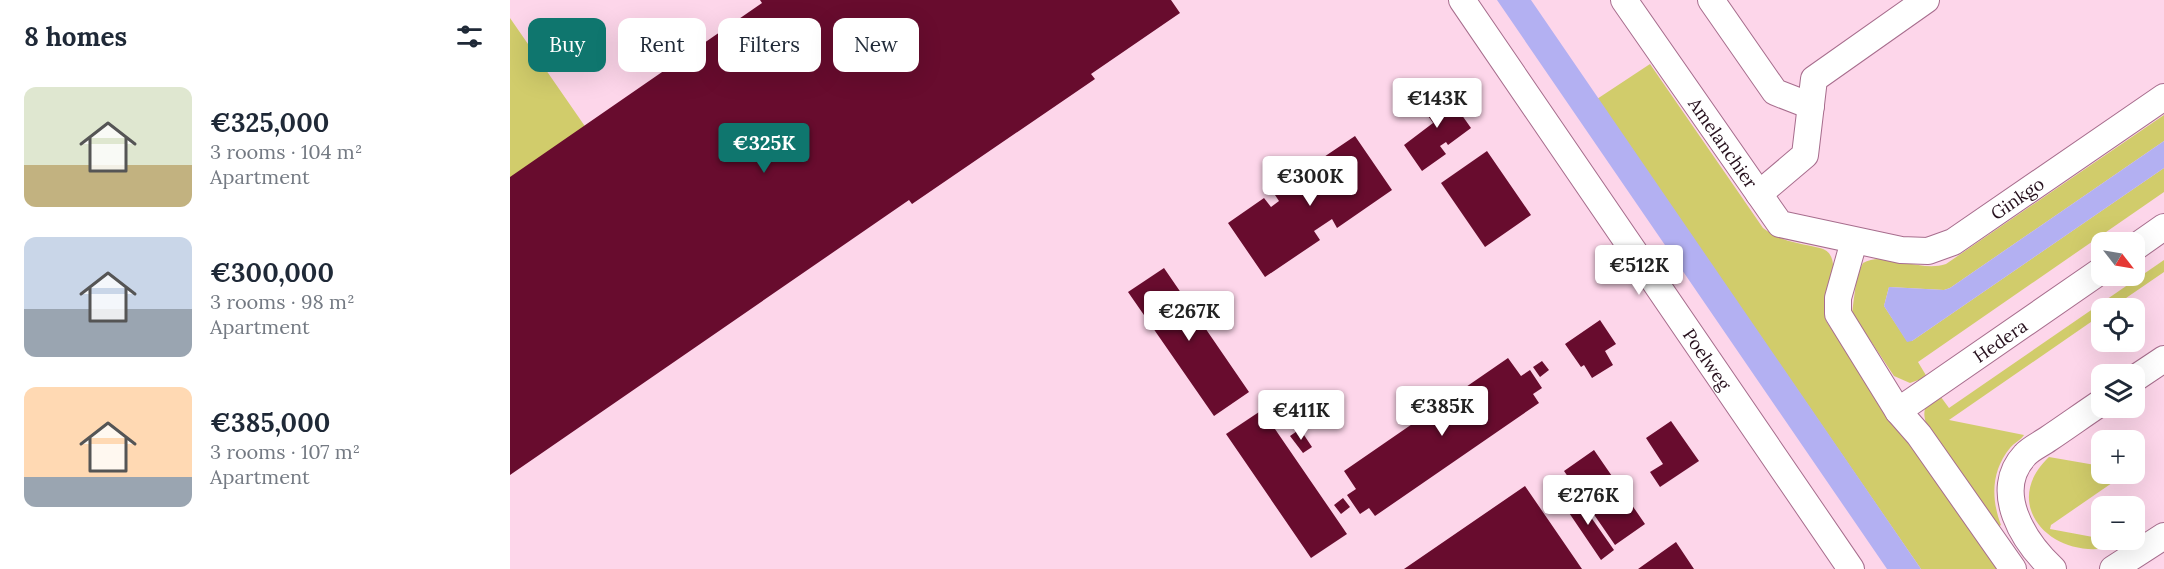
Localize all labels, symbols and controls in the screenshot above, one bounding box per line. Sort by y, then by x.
chip: Buy [528,18,606,72]
chip: Rent [618,18,706,72]
chip: Filters [718,18,821,72]
chip: New [833,18,919,72]
text: 8 homes [24,20,127,53]
icon: filters [453,20,486,53]
pin: €143K [1395,78,1479,129]
text: €143K [1407,85,1467,110]
street label: Amelanchier [1683,92,1763,193]
text: €325,000 [210,106,329,139]
icon: home [72,111,144,183]
pin: €325K [722,123,806,174]
text: €325K [732,130,796,155]
text: 3 rooms · 104 m² [210,139,362,164]
pin: €300K [1268,156,1352,207]
text: €300K [1276,163,1344,188]
text: Apartment [210,164,310,189]
street label: Ginkgo [1986,172,2048,224]
north arrow [2091,232,2145,286]
map controls [2091,232,2145,550]
pin: €512K [1597,245,1681,296]
text: €512K [1609,252,1669,277]
text: €300,000 [210,256,334,289]
icon: home [72,261,144,333]
text: 3 rooms · 98 m² [210,289,355,314]
pin: €267K [1147,291,1231,342]
text: €267K [1158,298,1220,323]
button: locate [2091,298,2145,352]
text: Apartment [210,314,310,339]
street label: Hedera [1968,314,2032,367]
street label: Poelweg [1678,324,1737,395]
button: layers [2091,364,2145,418]
pin: €385K [1400,386,1484,437]
pin: €411K [1259,390,1343,441]
text: €385K [1410,393,1474,418]
text: €411K [1272,397,1330,422]
text: €385,000 [210,406,330,439]
icon: home [72,411,144,483]
button: + [2091,430,2145,484]
text: 3 rooms · 107 m² [210,439,360,464]
text: Apartment [210,464,310,489]
pin: €276K [1546,475,1630,526]
text: €276K [1557,482,1619,507]
button: − [2091,496,2145,550]

